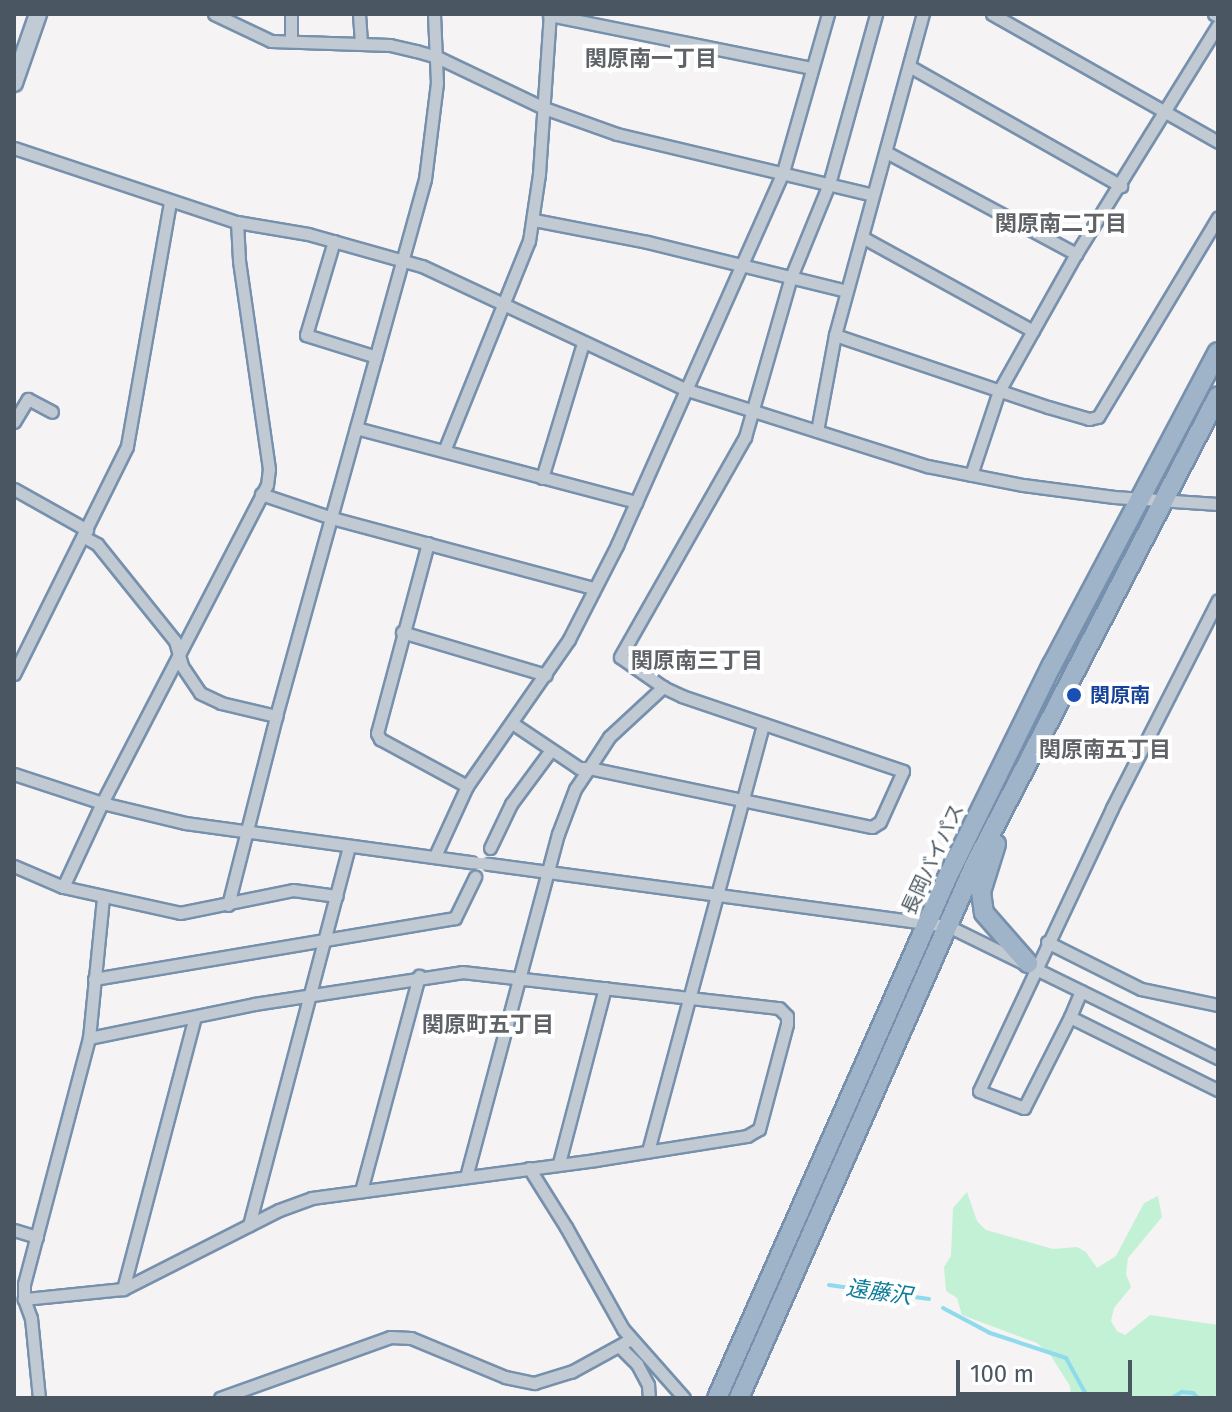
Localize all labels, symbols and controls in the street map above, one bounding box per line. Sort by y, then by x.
district label: 関原南一丁目 [585,46,717,72]
district label: 関原南二丁目 [995,211,1127,237]
district label: 関原南三丁目 [631,648,763,674]
place label: 関原南 [1090,683,1150,707]
marker: 関原南 [1065,686,1083,704]
district label: 関原南五丁目 [1039,737,1171,763]
street label: 長岡バイパス [897,800,969,918]
district label: 関原町五丁目 [422,1012,554,1038]
water label: 遠藤沢 [844,1274,914,1310]
scale bar [960,1344,1136,1394]
text: 100 m [970,1360,1034,1388]

